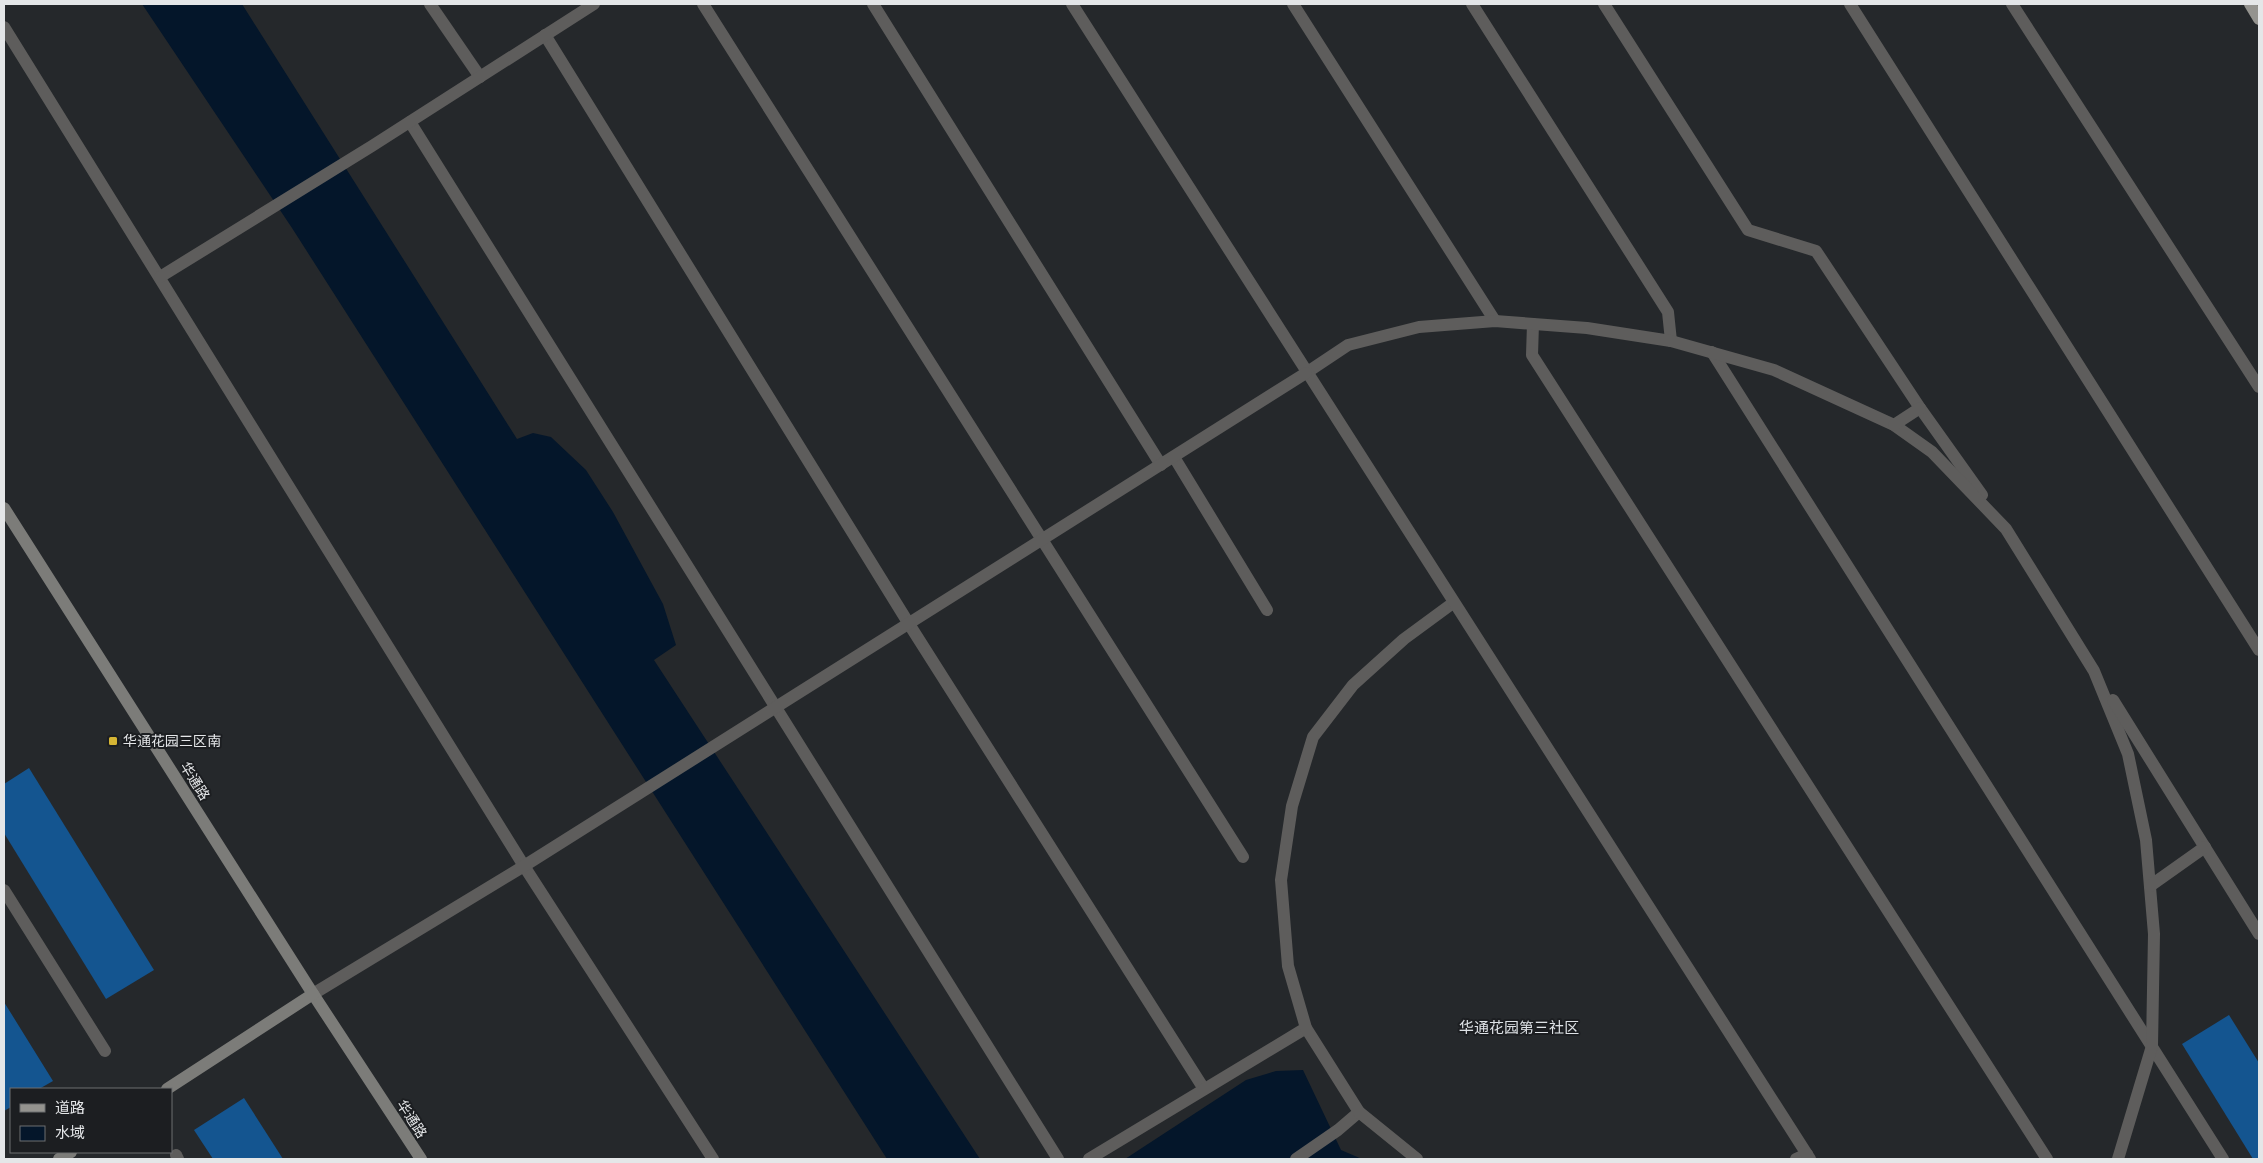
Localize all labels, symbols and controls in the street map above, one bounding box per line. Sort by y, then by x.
place label: 华通花园三区南 [123,731,221,750]
marker: 华通花园三区南 [107,735,119,747]
street label: 华通路 [176,758,215,804]
district label: 华通花园第三社区 [1459,1017,1579,1038]
legend [10,1088,172,1153]
street label: 华通路 [393,1096,432,1142]
text: 道路 [55,1097,85,1118]
text: 水域 [55,1122,85,1143]

